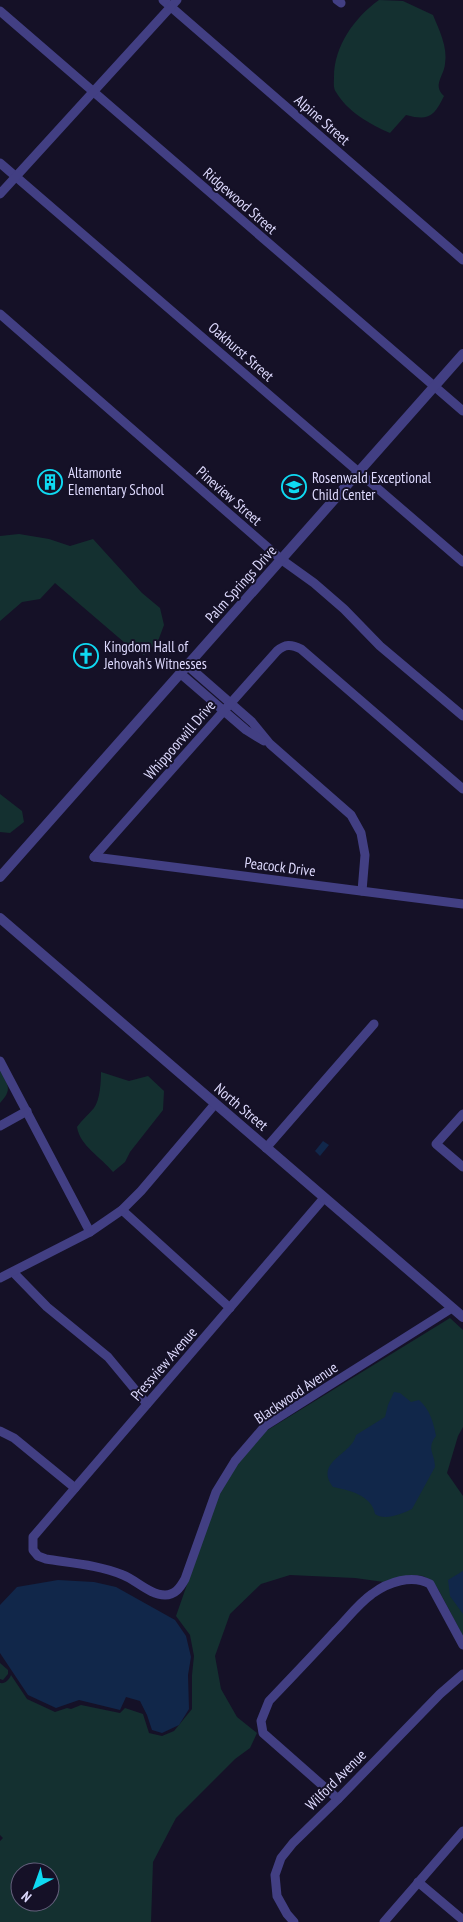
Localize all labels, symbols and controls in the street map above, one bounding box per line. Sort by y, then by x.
street label: Alpine Street [291,90,354,149]
street label: Ridgewood Street [199,163,281,238]
street label: Oakhurst Street [205,318,278,385]
street label: Pineview Street [193,462,266,529]
place label: Altamonte Elementary School [68,463,165,499]
place label: Rosenwald Exceptional Child Center [312,468,432,504]
building icon: Altamonte Elementary School [37,469,63,495]
school or university icon: Rosenwald Exceptional Child Center [281,474,307,500]
street label: Palm Springs Drive [201,541,280,626]
place label: Kingdom Hall of Jehovah's Witnesses [103,637,207,673]
church icon: Kingdom Hall of Jehovah's Witnesses [73,643,99,669]
street label: Whippoorwill Drive [140,696,219,783]
street label: Peacock Drive [244,853,317,880]
street label: North Street [211,1079,272,1134]
street label: Pressview Avenue [127,1323,201,1404]
street label: Blackwood Avenue [250,1358,341,1427]
street label: Wilford Avenue [301,1745,370,1814]
north arrow [10,1862,60,1912]
text: N [18,1888,35,1906]

